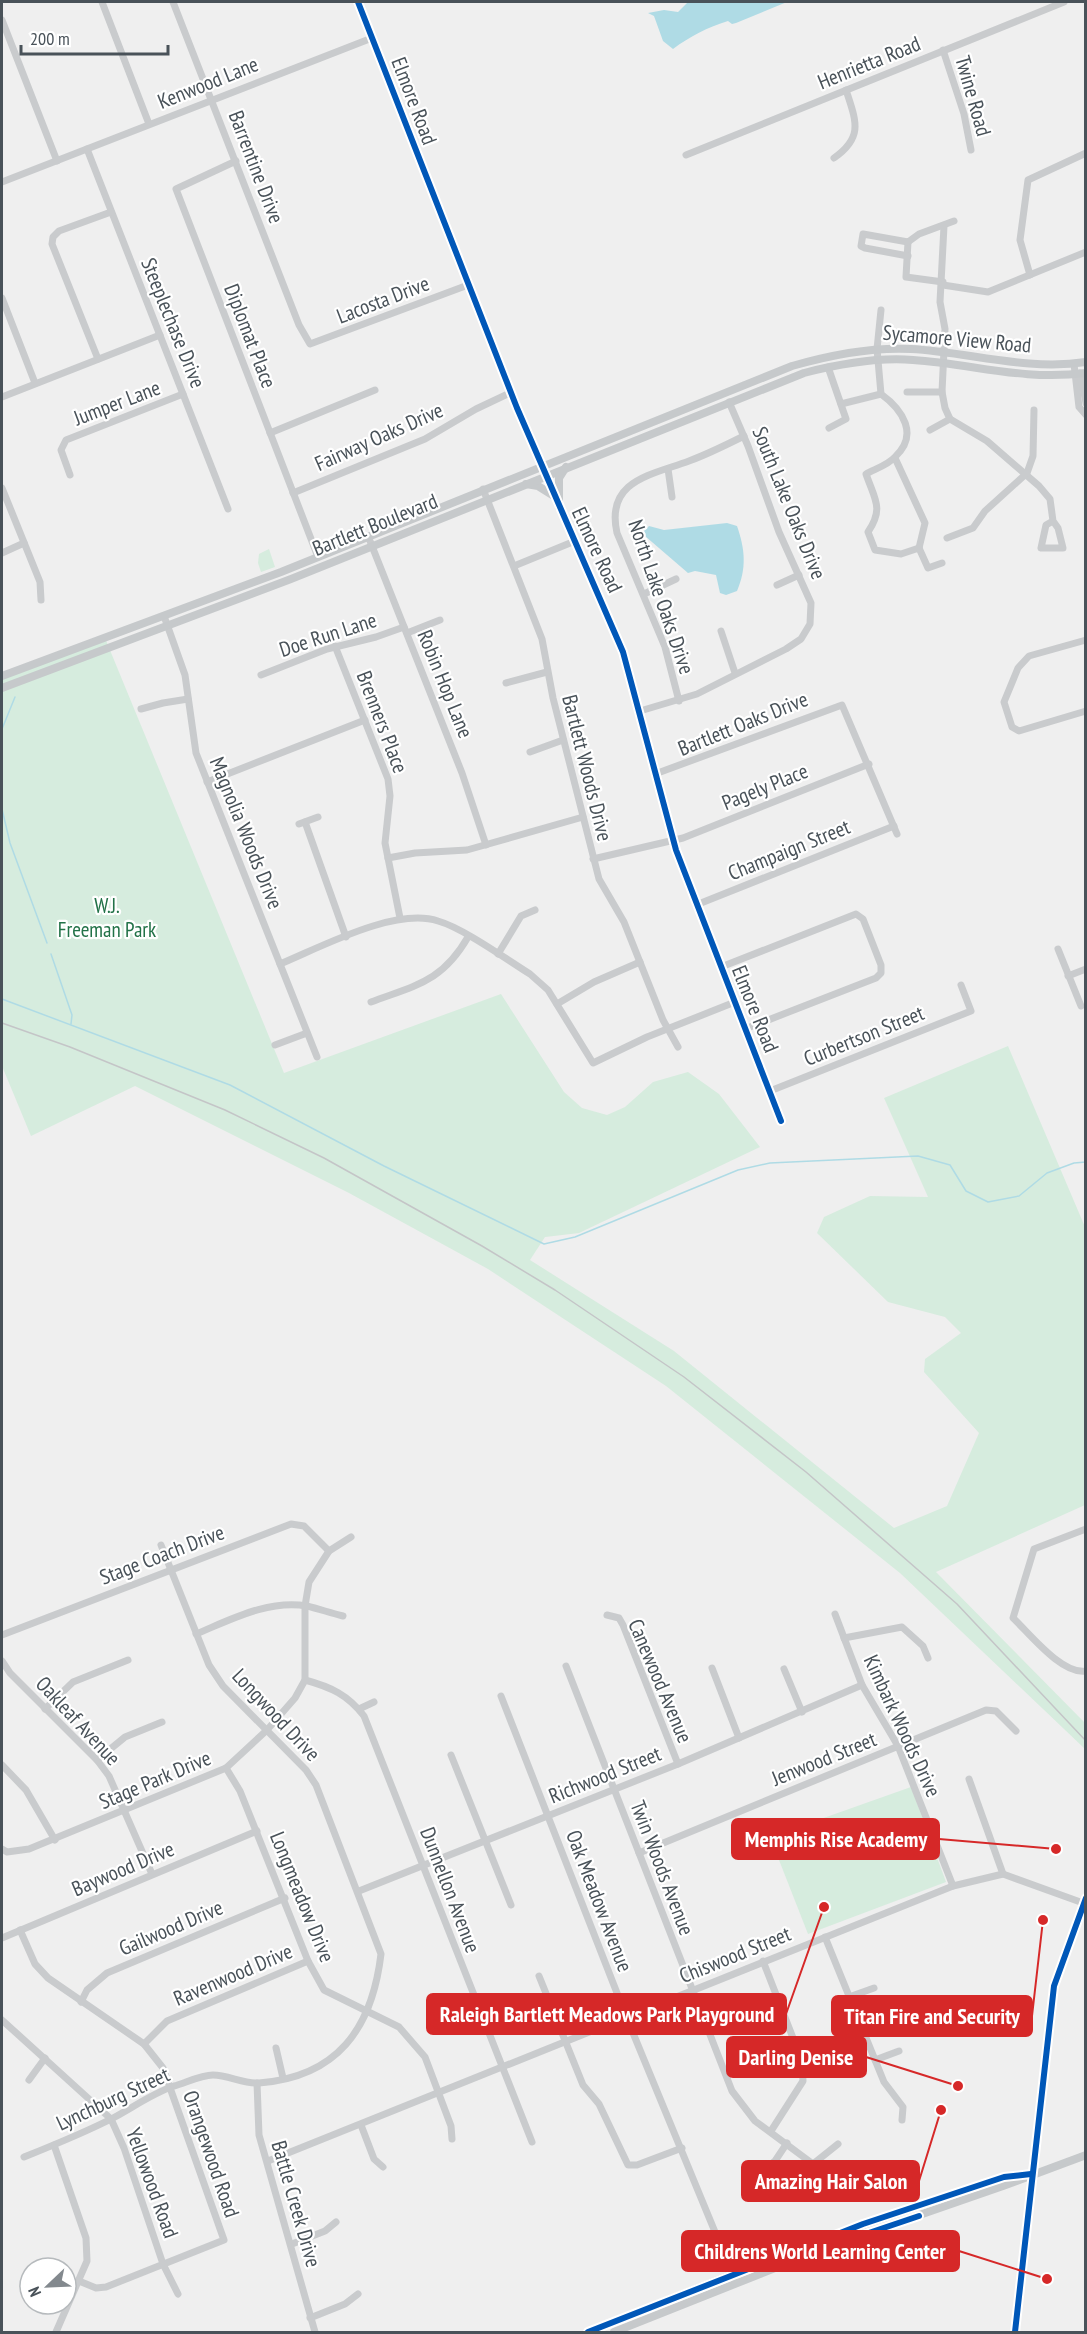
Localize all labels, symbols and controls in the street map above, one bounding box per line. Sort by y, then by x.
scale bar [21,18,168,56]
text: 200 m [30,27,70,50]
street label: Henrietta Road [814,30,924,95]
street label: Kenwood Lane [154,50,262,115]
street label: Elmore Road [385,53,443,148]
street label: Twine Road [949,53,998,139]
street label: Barrentine Drive [223,107,290,227]
street label: Steeplechase Drive [135,254,212,392]
street label: Lacosta Drive [333,270,433,330]
street label: Diplomat Place [218,280,283,392]
street label: Sycamore View Road [882,319,1032,358]
street label: Jumper Lane [69,374,164,432]
street label: Fairway Oaks Drive [310,396,447,477]
street label: South Lake Oaks Drive [747,423,832,583]
street label: Bartlett Boulevard [308,487,441,562]
street label: Elmore Road [566,503,629,597]
street label: North Lake Oaks Drive [622,516,701,678]
street label: Doe Run Lane [276,606,380,663]
street label: Robin Hop Lane [412,626,479,742]
street label: Brenners Place [351,667,414,777]
street label: Bartlett Oaks Drive [674,685,812,762]
street label: Bartlett Woods Drive [556,692,619,844]
street label: Magnolia Woods Drive [204,753,289,913]
street label: Pagely Place [718,757,812,816]
street label: Champaign Street [724,813,854,886]
park label: W.J. Freeman Park [58,892,156,943]
street label: Elmore Road [726,961,785,1056]
street label: Curbertson Street [800,999,928,1072]
street label: Stage Coach Drive [96,1518,228,1591]
street label: Canewood Avenue [622,1615,699,1747]
street label: Kimbark Woods Drive [858,1650,947,1801]
street label: Longwood Drive [227,1663,326,1767]
street label: Oakleaf Avenue [30,1670,127,1771]
street label: Jenwood Street [767,1725,880,1792]
street label: Richwood Street [545,1740,665,1809]
street label: Stage Park Drive [95,1744,215,1815]
street label: Twin Woods Avenue [624,1797,701,1939]
callout: Memphis Rise Academy [732,1819,939,1859]
street label: Dunnellon Avenue [414,1823,487,1956]
text: Memphis Rise Academy [745,1825,928,1853]
street label: Oak Meadow Avenue [560,1826,639,1975]
street label: Longmeadow Drive [264,1828,341,1966]
street label: Baywood Drive [68,1835,178,1902]
street label: Gailwood Drive [115,1894,227,1962]
street label: Chiswood Street [675,1920,795,1989]
street label: Ravenwood Drive [169,1937,296,2012]
callout: Raleigh Bartlett Meadows Park Playground [427,1994,786,2034]
callout: Titan Fire and Security [832,1996,1032,2036]
text: Raleigh Bartlett Meadows Park Playground [440,2000,775,2028]
text: Titan Fire and Security [844,2002,1021,2030]
callout: Darling Denise [727,2037,866,2077]
text: Darling Denise [739,2043,853,2071]
street label: Lynchburg Street [52,2060,174,2137]
street label: Orangewood Road [177,2087,246,2221]
street label: Yellowood Road [120,2124,185,2242]
street label: Battle Creek Drive [266,2137,327,2270]
callout: Amazing Hair Salon [742,2161,919,2201]
text: Amazing Hair Salon [754,2167,907,2195]
callout: Childrens World Learning Center [682,2231,959,2271]
text: Childrens World Learning Center [694,2237,946,2265]
north arrow [18,2256,78,2316]
text: N [23,2284,45,2300]

